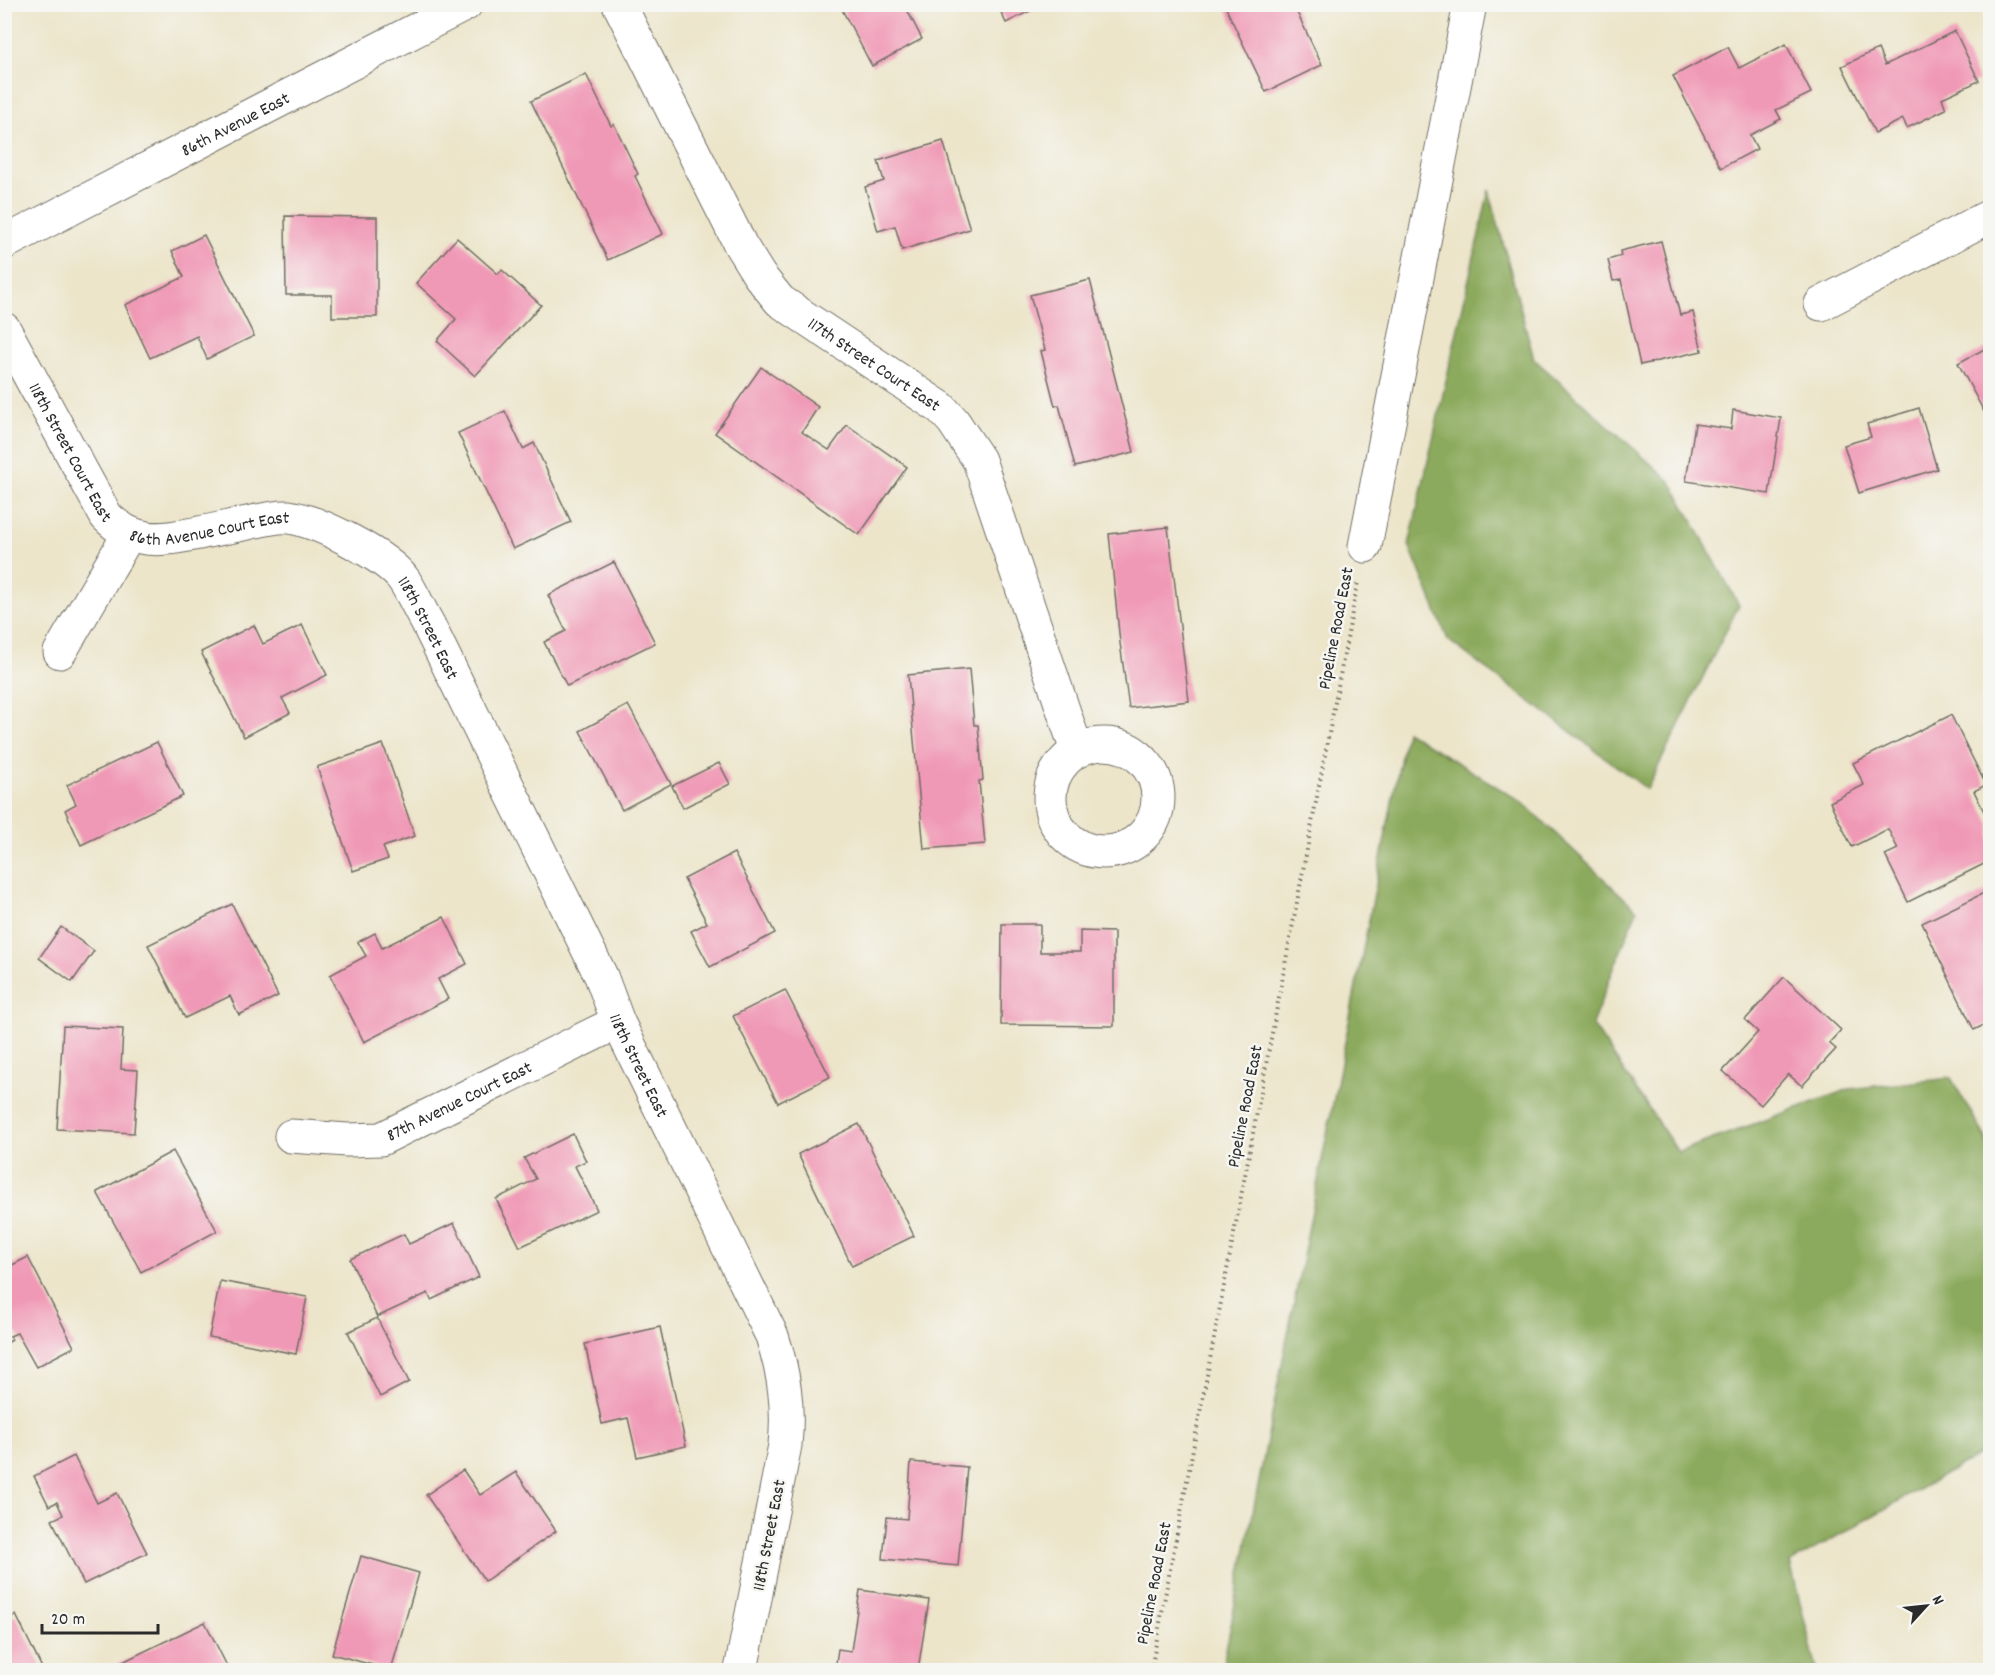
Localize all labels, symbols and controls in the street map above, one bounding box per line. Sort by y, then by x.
street label: 86th Avenue East [177,87,295,164]
street label: 117th Street Court East [802,313,945,419]
street label: 118th Street Court East [21,379,117,530]
street label: 86th Avenue Court East [125,507,290,554]
street label: Pipeline Road East [1313,565,1362,692]
street label: 118th Street East [390,572,464,685]
street label: 118th Street East [601,1011,673,1123]
street label: Pipeline Road East [1222,1043,1271,1170]
street label: 87th Avenue Court East [383,1056,537,1149]
street label: 118th Street East [747,1477,794,1593]
street label: Pipeline Road East [1131,1520,1180,1647]
north arrow [1896,1576,1956,1636]
text: N [1925,1592,1949,1609]
scale bar [42,1597,158,1635]
text: 20 m [51,1608,85,1633]

